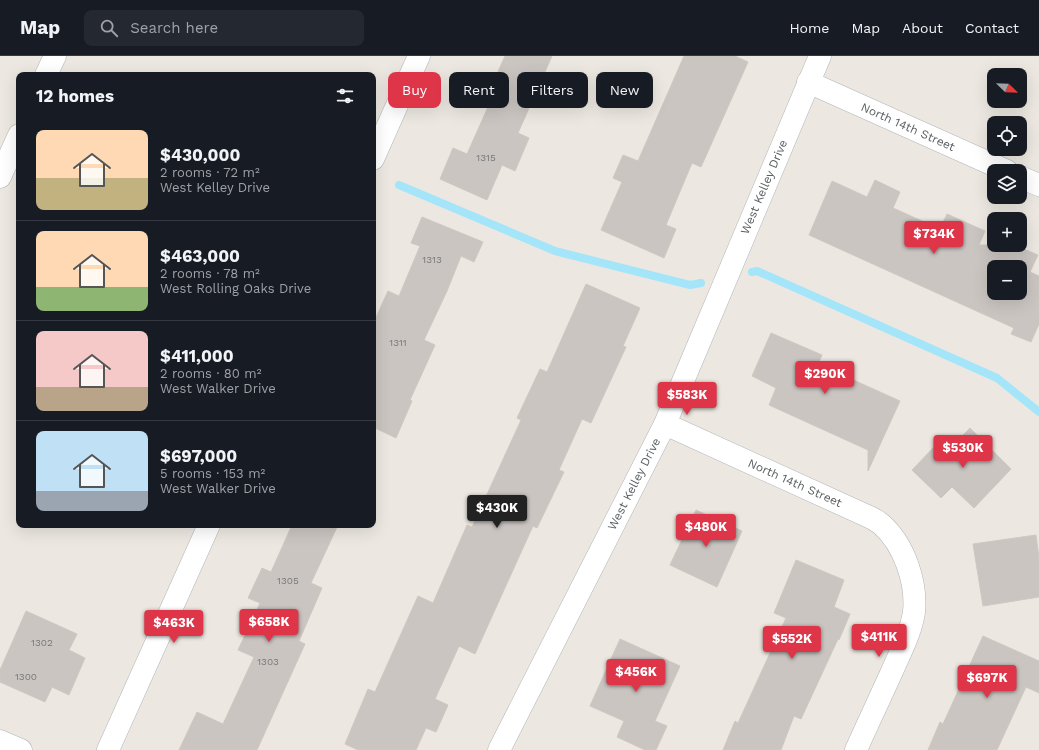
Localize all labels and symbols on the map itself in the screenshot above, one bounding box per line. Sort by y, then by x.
north arrow [987,68,1027,108]
street label: North 14th Street [859,100,957,154]
street label: West Kelley Drive [738,137,790,236]
house number: 1315 [476,152,496,163]
pin: $734K [906,221,962,255]
house number: 1313 [422,254,442,265]
house number: 1311 [389,337,407,348]
pin: $290K [797,361,853,395]
pin: $583K [659,382,715,416]
street label: West Kelley Drive [605,435,663,532]
pin: $530K [935,435,991,469]
street label: North 14th Street [746,456,844,510]
pin: $430K [469,495,525,529]
pin: $480K [678,514,734,548]
house number: 1305 [277,575,299,586]
pin: $658K [241,609,297,643]
pin: $463K [146,610,202,644]
pin: $411K [851,624,907,658]
pin: $552K [764,626,820,660]
house number: 1302 [31,637,53,648]
house number: 1303 [257,656,279,667]
pin: $456K [608,659,664,693]
pin: $697K [959,665,1015,699]
house number: 1300 [15,671,37,682]

